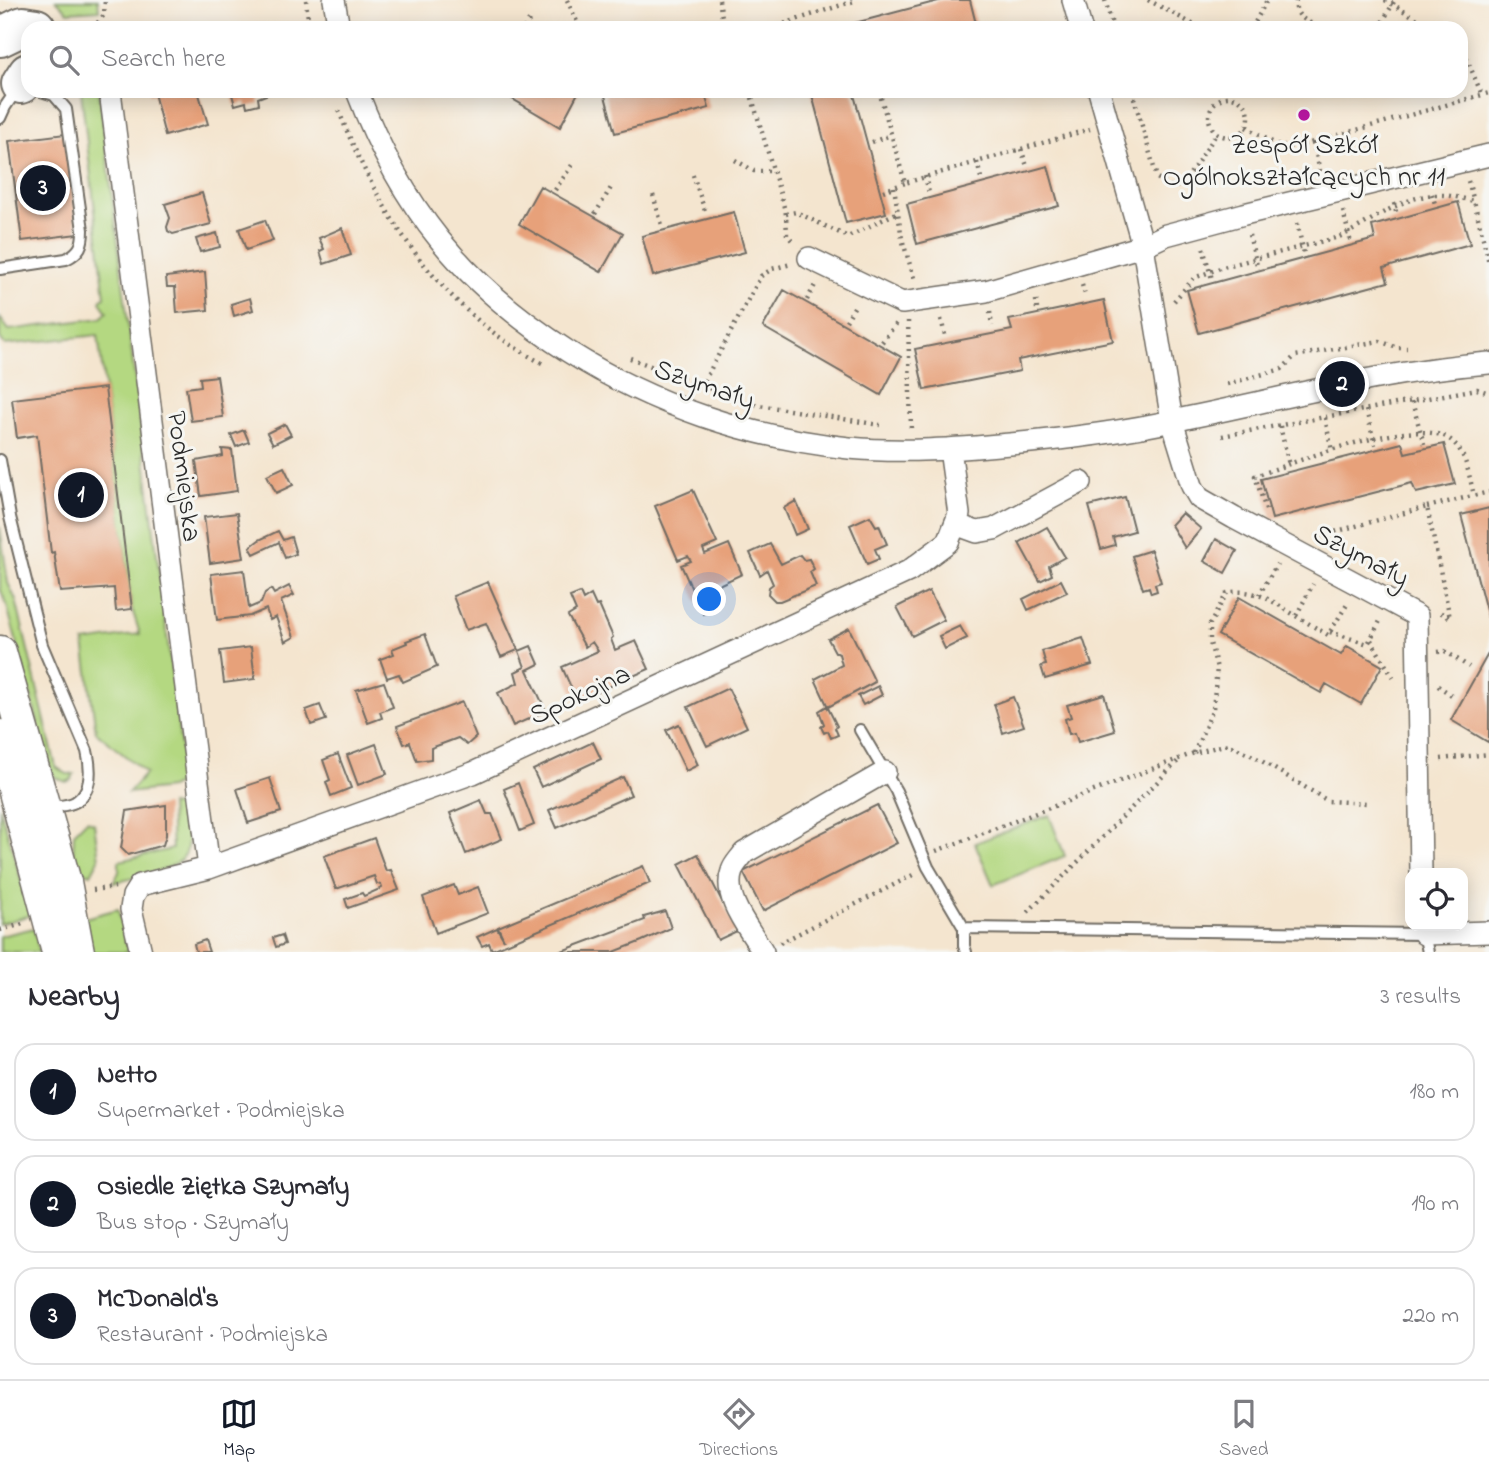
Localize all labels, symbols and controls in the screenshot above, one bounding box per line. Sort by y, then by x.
search box [21,21,1468,98]
icon: search [45,41,83,79]
text: Search here [101,41,226,79]
marker: Zespół Szkół Ogólnokształcących nr 11 [1296,107,1312,123]
place label: Zespół Szkół Ogólnokształcących nr 11 [1163,126,1445,199]
pin: 3 [20,162,66,214]
street label: Szymały [648,350,760,423]
pin: 2 [1319,358,1365,410]
street label: Podmiejska [154,409,211,544]
pin: 1 [58,469,104,521]
street label: Szymały [1305,515,1416,600]
your location [692,582,726,616]
street label: Spokojna [523,655,638,738]
map controls [1405,868,1468,931]
button: locate [1405,868,1468,931]
text: Nearby [28,976,120,1020]
text: 3 results [1380,981,1461,1014]
text: Netto [97,1057,157,1095]
text: 1 [49,1076,57,1109]
text: 180 m [1410,1076,1459,1109]
text: Supermarket · Podmiejska [97,1095,345,1128]
text: Osiedle Ziętka Szymały [97,1169,349,1207]
text: 2 [47,1188,59,1221]
text: 190 m [1411,1188,1459,1221]
text: Bus stop · Szymały [97,1207,289,1240]
text: McDonald's [97,1281,219,1319]
text: 3 [48,1300,58,1333]
text: 220 m [1403,1300,1459,1333]
text: Restaurant · Podmiejska [97,1319,328,1352]
tab: Map [220,1395,258,1464]
tab: Directions [699,1395,778,1464]
tab: Saved [1219,1395,1269,1464]

